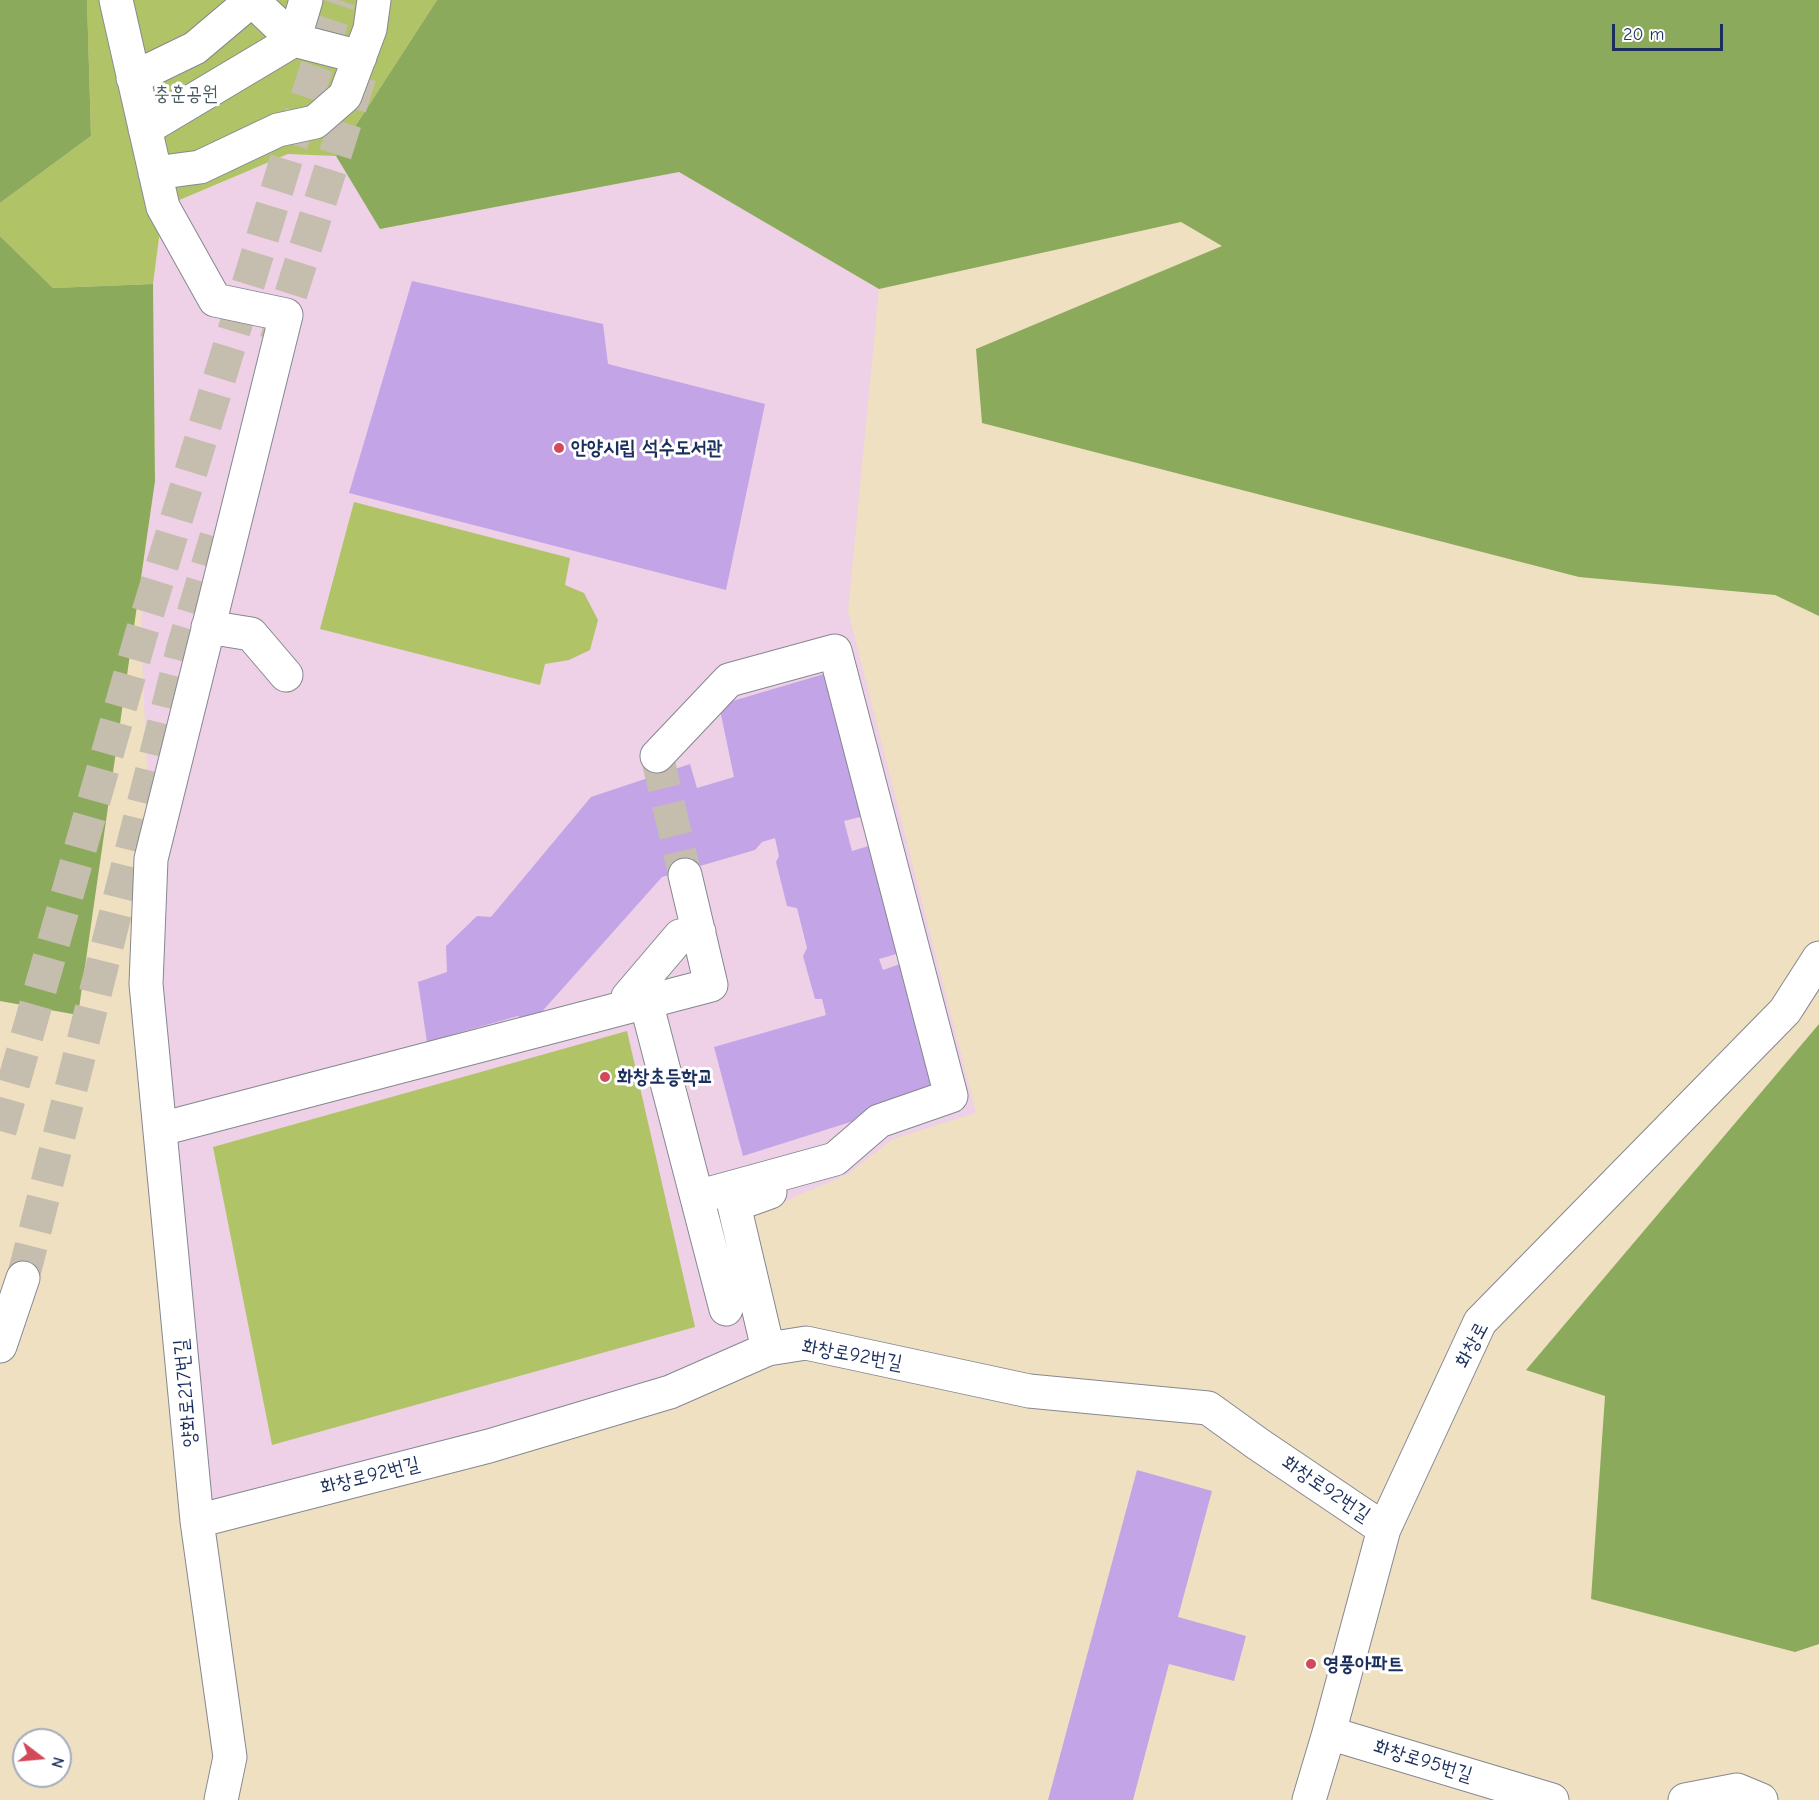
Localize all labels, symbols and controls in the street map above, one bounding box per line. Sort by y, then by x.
scale bar [1615,12,1726,50]
text: 20 m [1623,24,1664,45]
park label: 충훈공원 [154,82,218,106]
place label: 안양시립 석수도서관 [571,436,723,460]
marker: 안양시립 석수도서관 [552,441,566,455]
place label: 화창초등학교 [617,1065,714,1089]
marker: 화창초등학교 [598,1070,612,1084]
street label: 화창로 [1450,1318,1494,1372]
street label: 화창로92번길 [800,1334,904,1376]
street label: 양화로217번길 [169,1338,203,1448]
street label: 화창로92번길 [1277,1451,1375,1527]
street label: 화창로92번길 [318,1452,422,1500]
place label: 영풍아파트 [1323,1652,1403,1676]
marker: 영풍아파트 [1304,1657,1318,1671]
north arrow [12,1728,72,1788]
street label: 화창로95번길 [1371,1735,1475,1787]
text: N [47,1755,67,1770]

